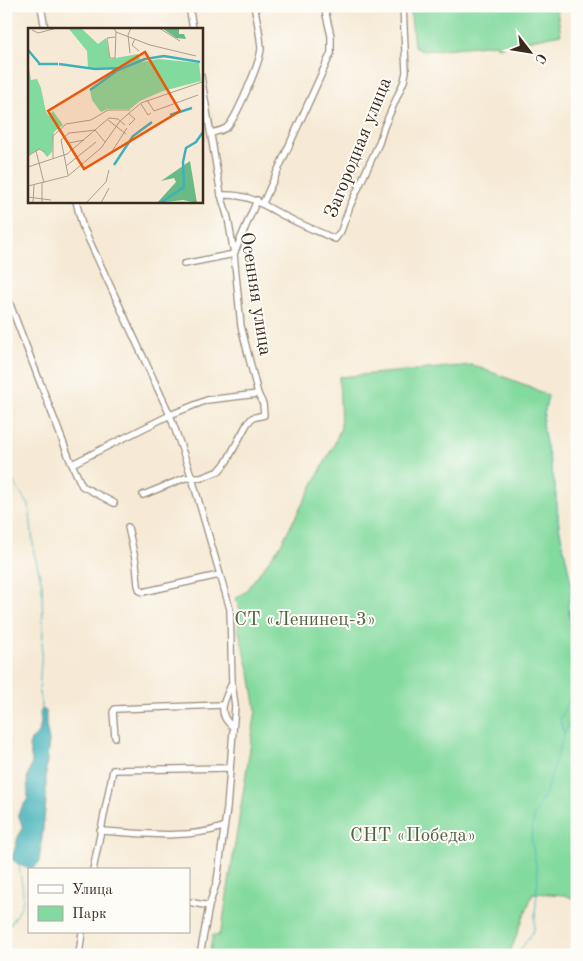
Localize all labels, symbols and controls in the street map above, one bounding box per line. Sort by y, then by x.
inset map [28,28,202,202]
north arrow [506,28,556,78]
text: С [532,51,549,66]
street label: Загородная улица [322,75,396,221]
street label: Осенняя улица [236,231,274,358]
park label: СТ «Ленинец-3» [234,611,376,630]
park label: СНТ «Победа» [350,827,476,846]
legend [28,868,190,934]
text: Улица [72,883,113,898]
text: Парк [72,907,107,922]

